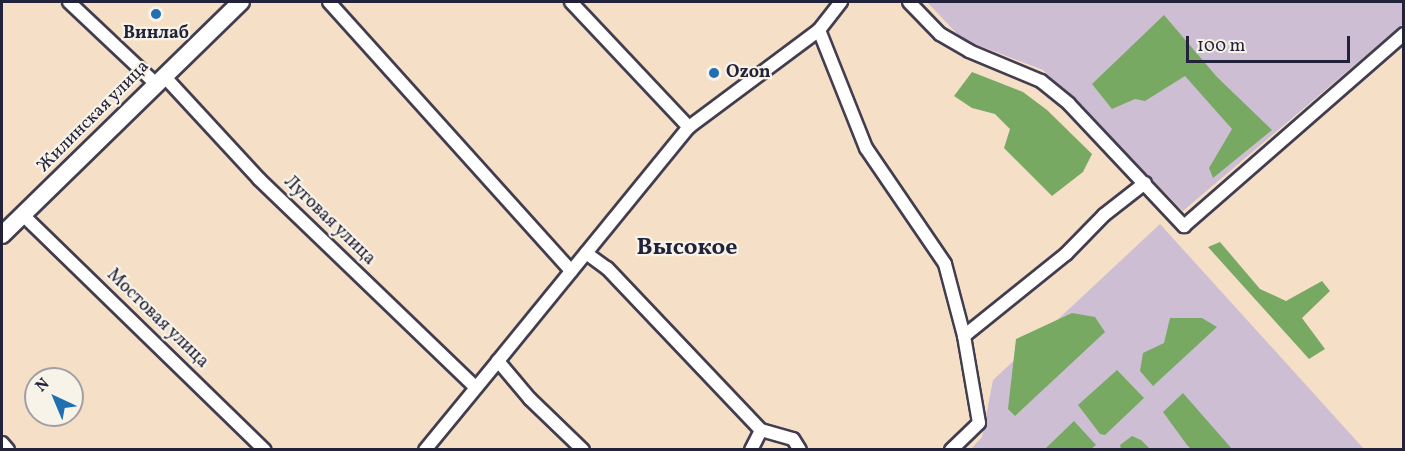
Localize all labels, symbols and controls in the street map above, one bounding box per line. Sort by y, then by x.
marker: Винлаб [149,7,163,21]
place label: Винлаб [123,23,189,45]
scale bar [1189,24,1352,62]
text: 100 m [1197,34,1246,59]
street label: Жилинская улица [33,56,155,178]
place label: Ozon [726,62,771,84]
marker: Ozon [707,66,721,80]
street label: Луговая улица [278,172,380,270]
district label: Высокое [637,235,737,263]
street label: Мостовая улица [101,265,213,373]
north arrow [24,367,84,427]
text: N [31,374,55,397]

